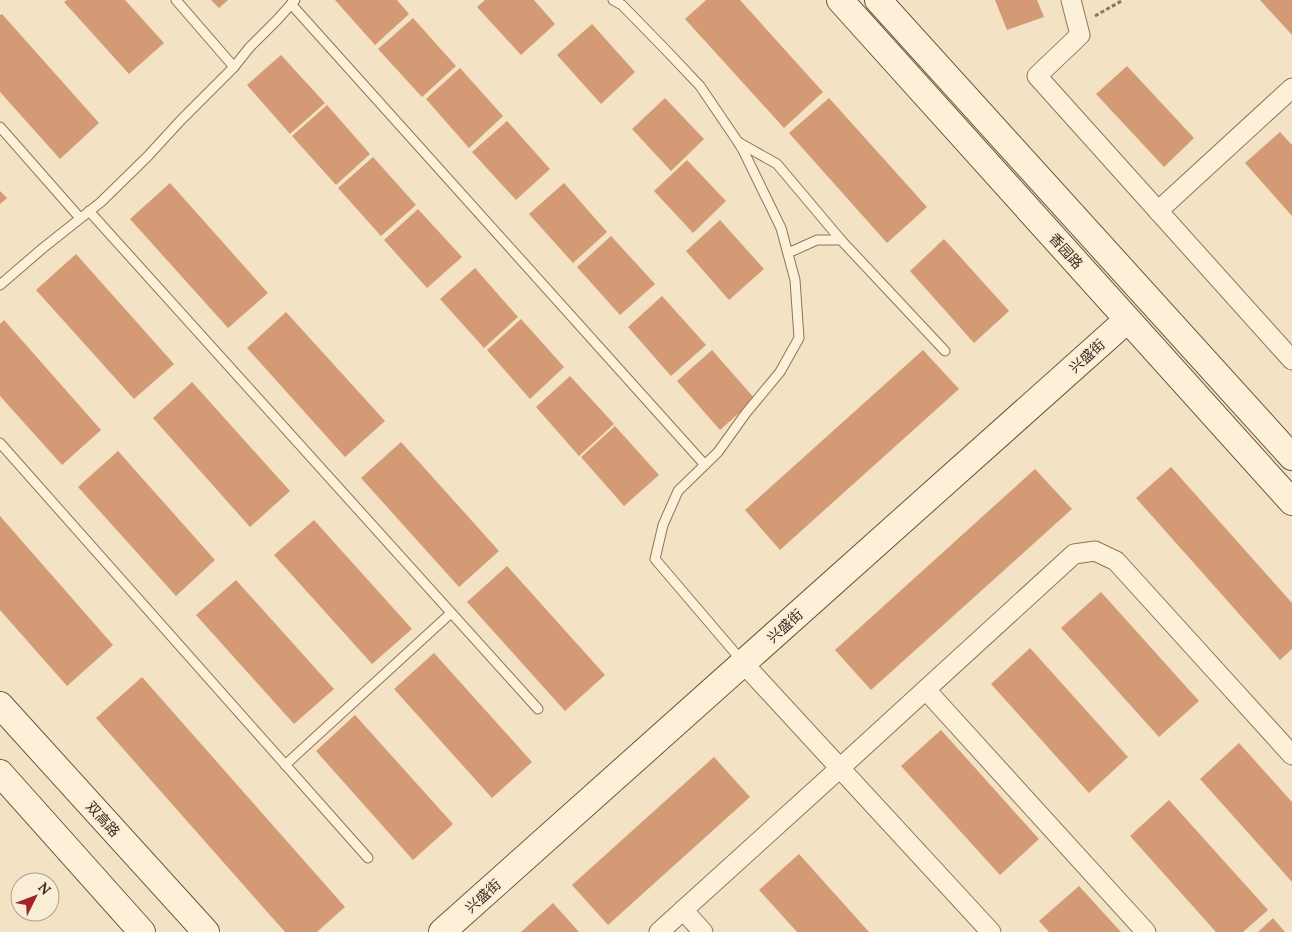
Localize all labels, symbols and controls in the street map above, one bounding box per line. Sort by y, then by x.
street label: 香园路 [1045,229,1087,273]
street label: 兴盛街 [1065,335,1109,377]
street label: 兴盛街 [763,605,807,647]
street label: 双高路 [82,797,124,841]
north arrow [10,872,60,922]
street label: 兴盛街 [461,875,505,917]
text: N [34,878,55,898]

